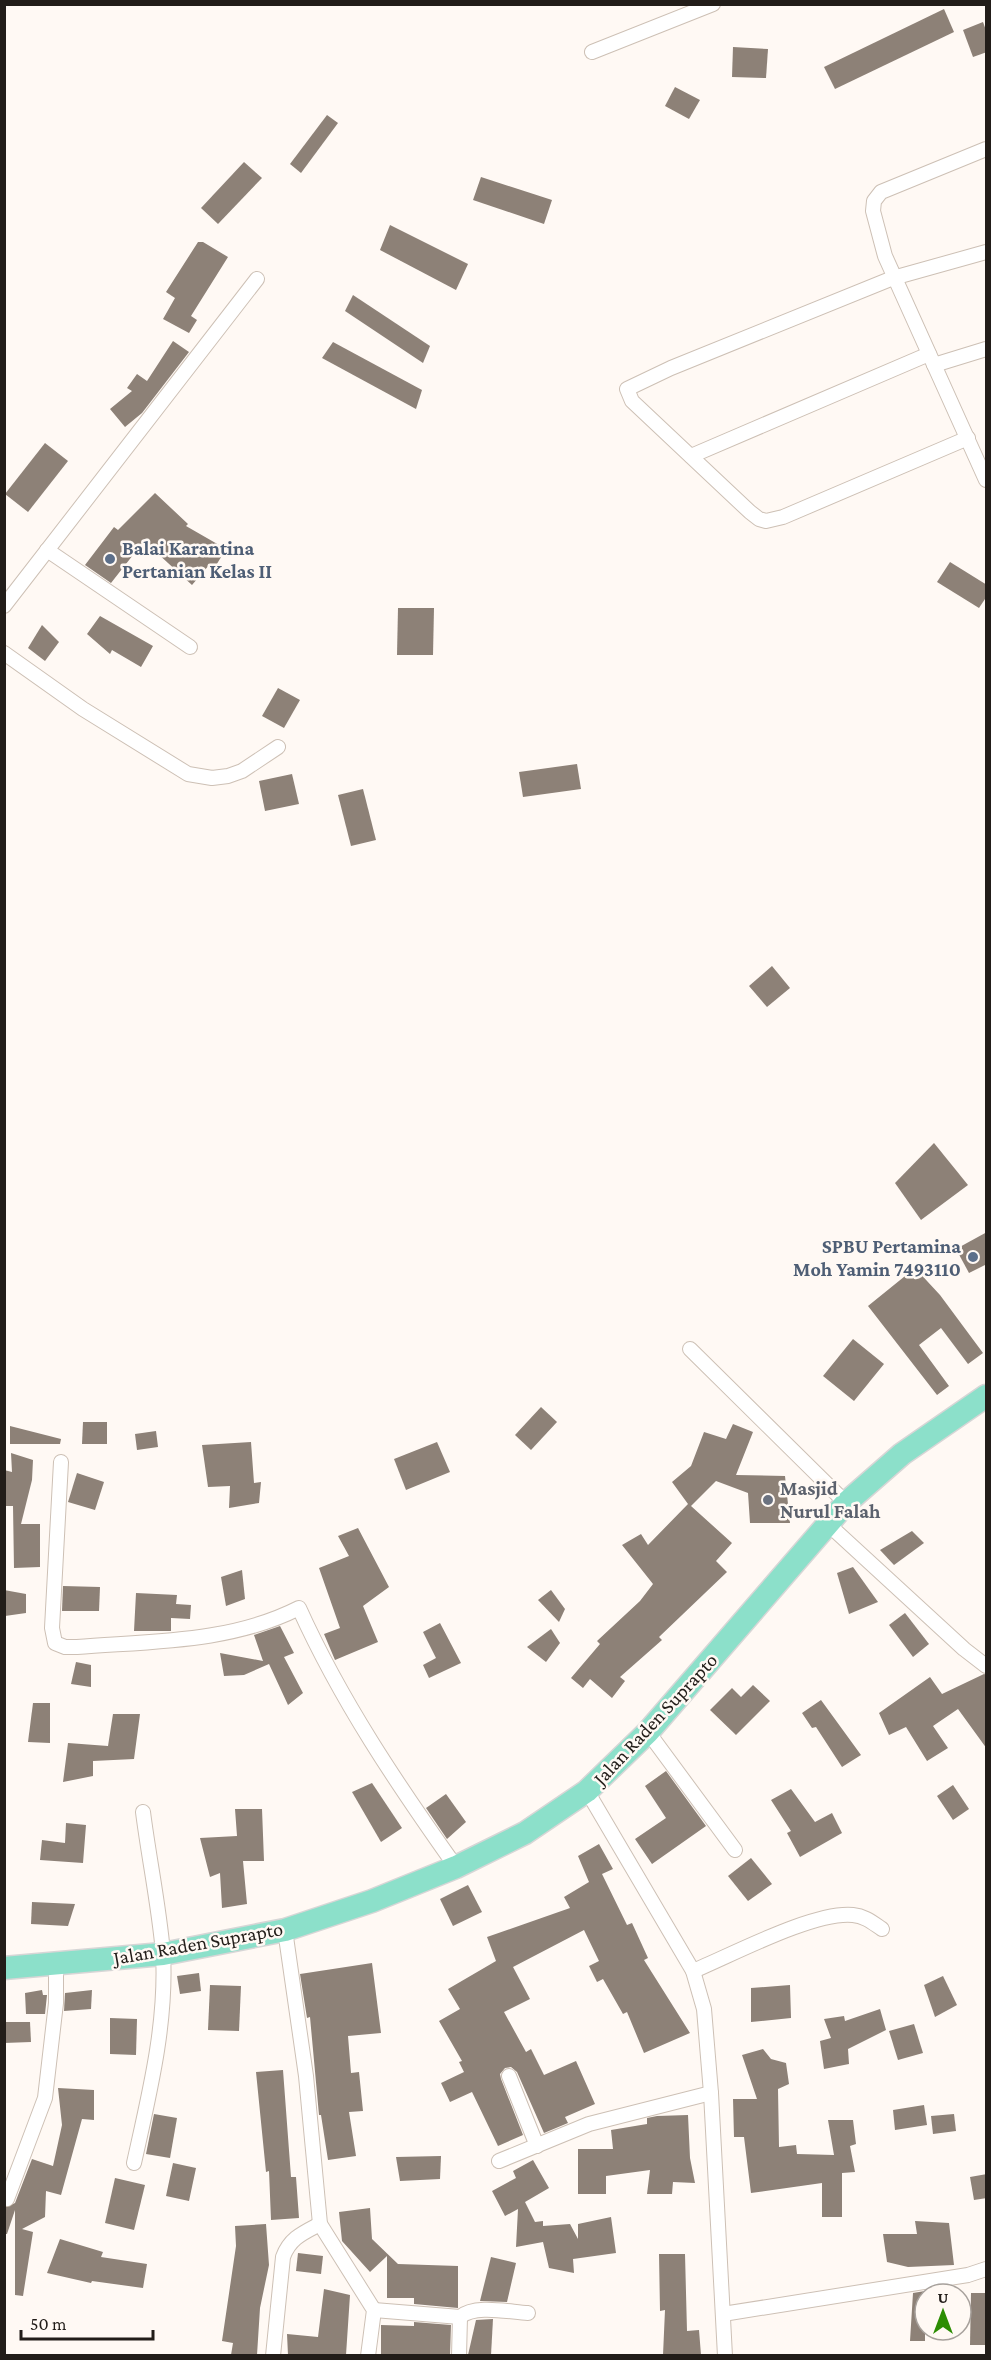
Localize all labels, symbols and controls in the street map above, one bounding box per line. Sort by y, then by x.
place label: Balai Karantina Pertanian Kelas II [122,537,272,582]
marker: Balai Karantina Pertanian Kelas II [103,552,117,566]
place label: SPBU Pertamina Moh Yamin 7493110 [793,1235,961,1280]
marker: SPBU Pertamina Moh Yamin 7493110 [966,1250,980,1264]
place label: Masjid Nurul Falah [780,1477,881,1522]
marker: Masjid Nurul Falah [761,1493,775,1507]
street label: Jalan Raden Suprapto [587,1649,722,1791]
street label: Jalan Raden Suprapto [110,1917,285,1970]
north arrow [913,2282,973,2342]
text: U [938,2289,949,2306]
scale bar [21,2303,153,2341]
text: 50 m [30,2314,67,2334]

